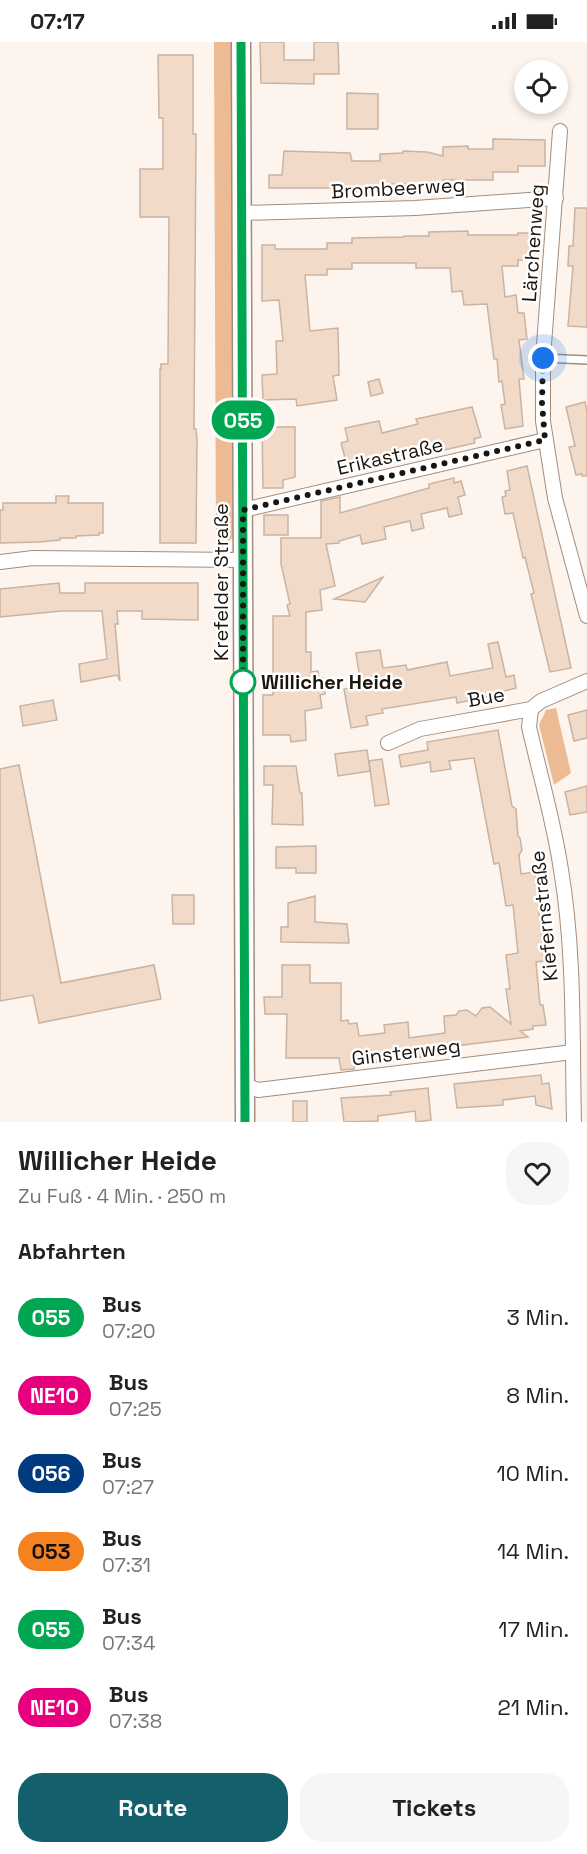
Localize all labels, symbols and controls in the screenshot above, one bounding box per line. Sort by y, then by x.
text: 07:17 [30,7,85,35]
map controls [514,60,568,114]
button: locate [514,60,568,114]
street label: Brombeerweg [330,171,466,205]
street label: Lärchenweg [516,183,550,303]
your location [528,343,558,373]
line badge: 055 [208,400,278,440]
text: 055 [224,407,262,434]
street label: Erikastraße [334,431,446,481]
street label: Krefelder Straße [208,503,234,661]
marker: Willicher Heide [230,669,256,695]
place label: Willicher Heide [261,669,403,695]
street label: Bue [465,681,507,713]
street label: Kiefernstraße [524,849,564,983]
street label: Ginsterweg [350,1032,462,1072]
text: Willicher Heide [18,1142,217,1178]
button: heart [506,1142,569,1205]
text: Zu Fuß · 4 Min. · 250 m [18,1183,226,1209]
text: Abfahrten [18,1237,126,1265]
text: Bus [102,1290,142,1318]
text: 3 Min. [507,1303,569,1331]
text: 055 [32,1304,70,1331]
text: 07:20 [102,1318,156,1344]
text: Bus [109,1368,149,1396]
text: 8 Min. [506,1381,569,1409]
text: NE10 [30,1382,79,1409]
text: 07:25 [109,1396,162,1422]
text: Bus [102,1446,142,1474]
text: 10 Min. [497,1459,569,1487]
text: 056 [31,1460,71,1487]
text: 07:27 [102,1474,154,1500]
text: Bus [102,1524,142,1552]
text: 14 Min. [497,1537,569,1565]
text: 053 [32,1538,70,1565]
text: 07:31 [102,1552,151,1578]
text: Bus [102,1602,142,1630]
text: 17 Min. [498,1615,569,1643]
text: 055 [32,1616,70,1643]
text: 07:34 [102,1630,155,1656]
text: Bus [109,1680,149,1708]
text: 21 Min. [497,1693,569,1721]
text: NE10 [30,1694,79,1721]
text: 07:38 [109,1708,162,1734]
button: Route [18,1773,288,1842]
button: Tickets [300,1773,569,1842]

